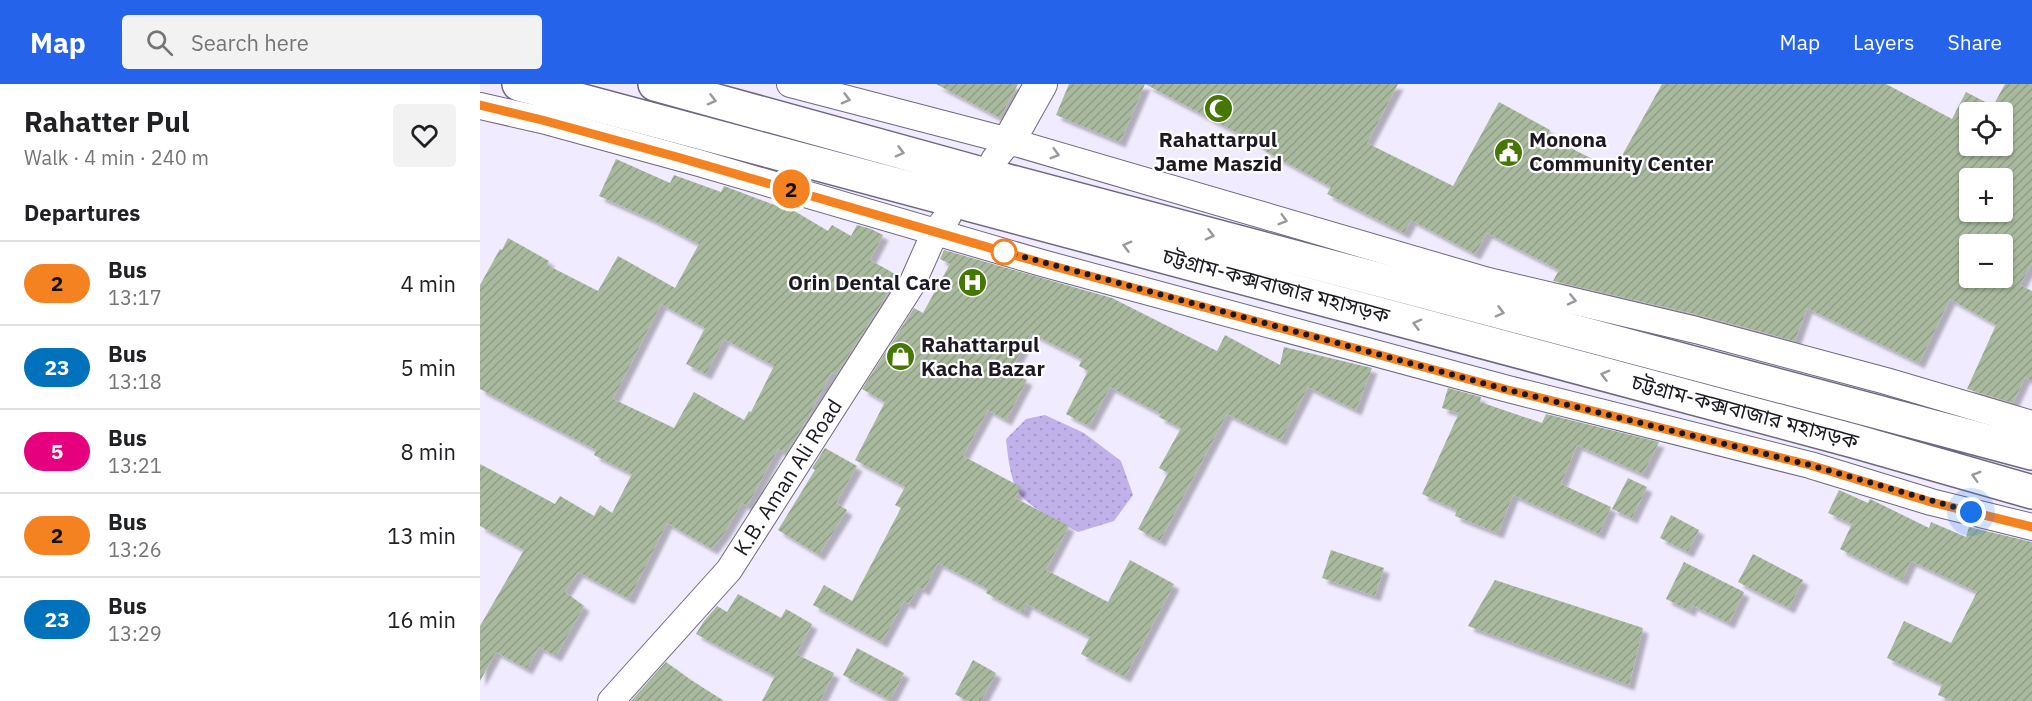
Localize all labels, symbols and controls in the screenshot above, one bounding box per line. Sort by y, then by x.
search box [122,15,542,69]
text: Map [30,24,86,61]
icon: search [143,26,176,59]
text: Search here [191,28,309,57]
text: Map [1780,28,1820,56]
text: Layers [1853,28,1915,56]
text: Share [1948,28,2002,56]
one-way arrow [707,92,717,105]
one-way arrow [841,92,851,105]
mosque icon: Rahattarpul Jame Maszid [1202,93,1234,125]
map controls [1959,102,2013,288]
button: locate [1959,102,2013,156]
text: Rahatter Pul [24,103,189,140]
button: heart [393,104,456,167]
place label: Rahattarpul Jame Maszid [1154,125,1282,177]
place label: Monona Community Center [1529,125,1714,177]
public building icon: Monona Community Center [1492,136,1524,168]
text: Walk · 4 min · 240 m [24,144,209,171]
one-way arrow [895,144,905,157]
one-way arrow [1049,147,1060,159]
button: + [1959,168,2013,222]
line badge: 2 [772,170,810,208]
text: 2 [785,175,797,203]
text: Departures [24,198,140,227]
one-way arrow [1277,213,1288,225]
one-way arrow [1204,228,1214,240]
button: − [1959,234,2013,288]
unlabelled marker [991,239,1017,265]
one-way arrow [1122,241,1132,254]
street label: চট্টগ্রাম-কক্সবাজার মহাসড়ক [1159,241,1394,329]
text: Bus [108,255,147,284]
hospital icon: Orin Dental Care [956,267,988,299]
place label: Orin Dental Care [788,268,951,296]
text: 2 [51,269,63,297]
text: 4 min [400,269,456,298]
text: 13:17 [108,284,162,311]
one-way arrow [1567,293,1577,306]
one-way arrow [1494,305,1504,317]
one-way arrow [1412,319,1423,331]
place label: Rahattarpul Kacha Bazar [921,330,1045,382]
text: Bus [108,339,147,368]
shop icon: Rahattarpul Kacha Bazar [884,341,916,373]
text: 23 [44,353,70,381]
text: 5 min [400,353,456,382]
street label: চট্টগ্রাম-কক্সবাজার মহাসড়ক [1628,367,1863,455]
text: 13:18 [108,368,162,395]
one-way arrow [1600,369,1610,382]
street label: K.B. Aman Ali Road [727,393,848,561]
text: Bus [108,423,147,452]
text: 5 [51,437,63,465]
text: 8 min [400,437,456,466]
text: 13:21 [108,452,162,479]
one-way arrow [1971,471,1982,483]
your location [1956,497,1986,527]
text: Bus [108,507,147,536]
text: 2 [51,521,63,549]
text: 13 min [387,521,456,550]
text: 13:26 [108,536,162,563]
text: Bus [108,591,147,620]
text: 23 [44,605,70,633]
text: 16 min [387,605,456,634]
text: 13:29 [108,620,162,647]

